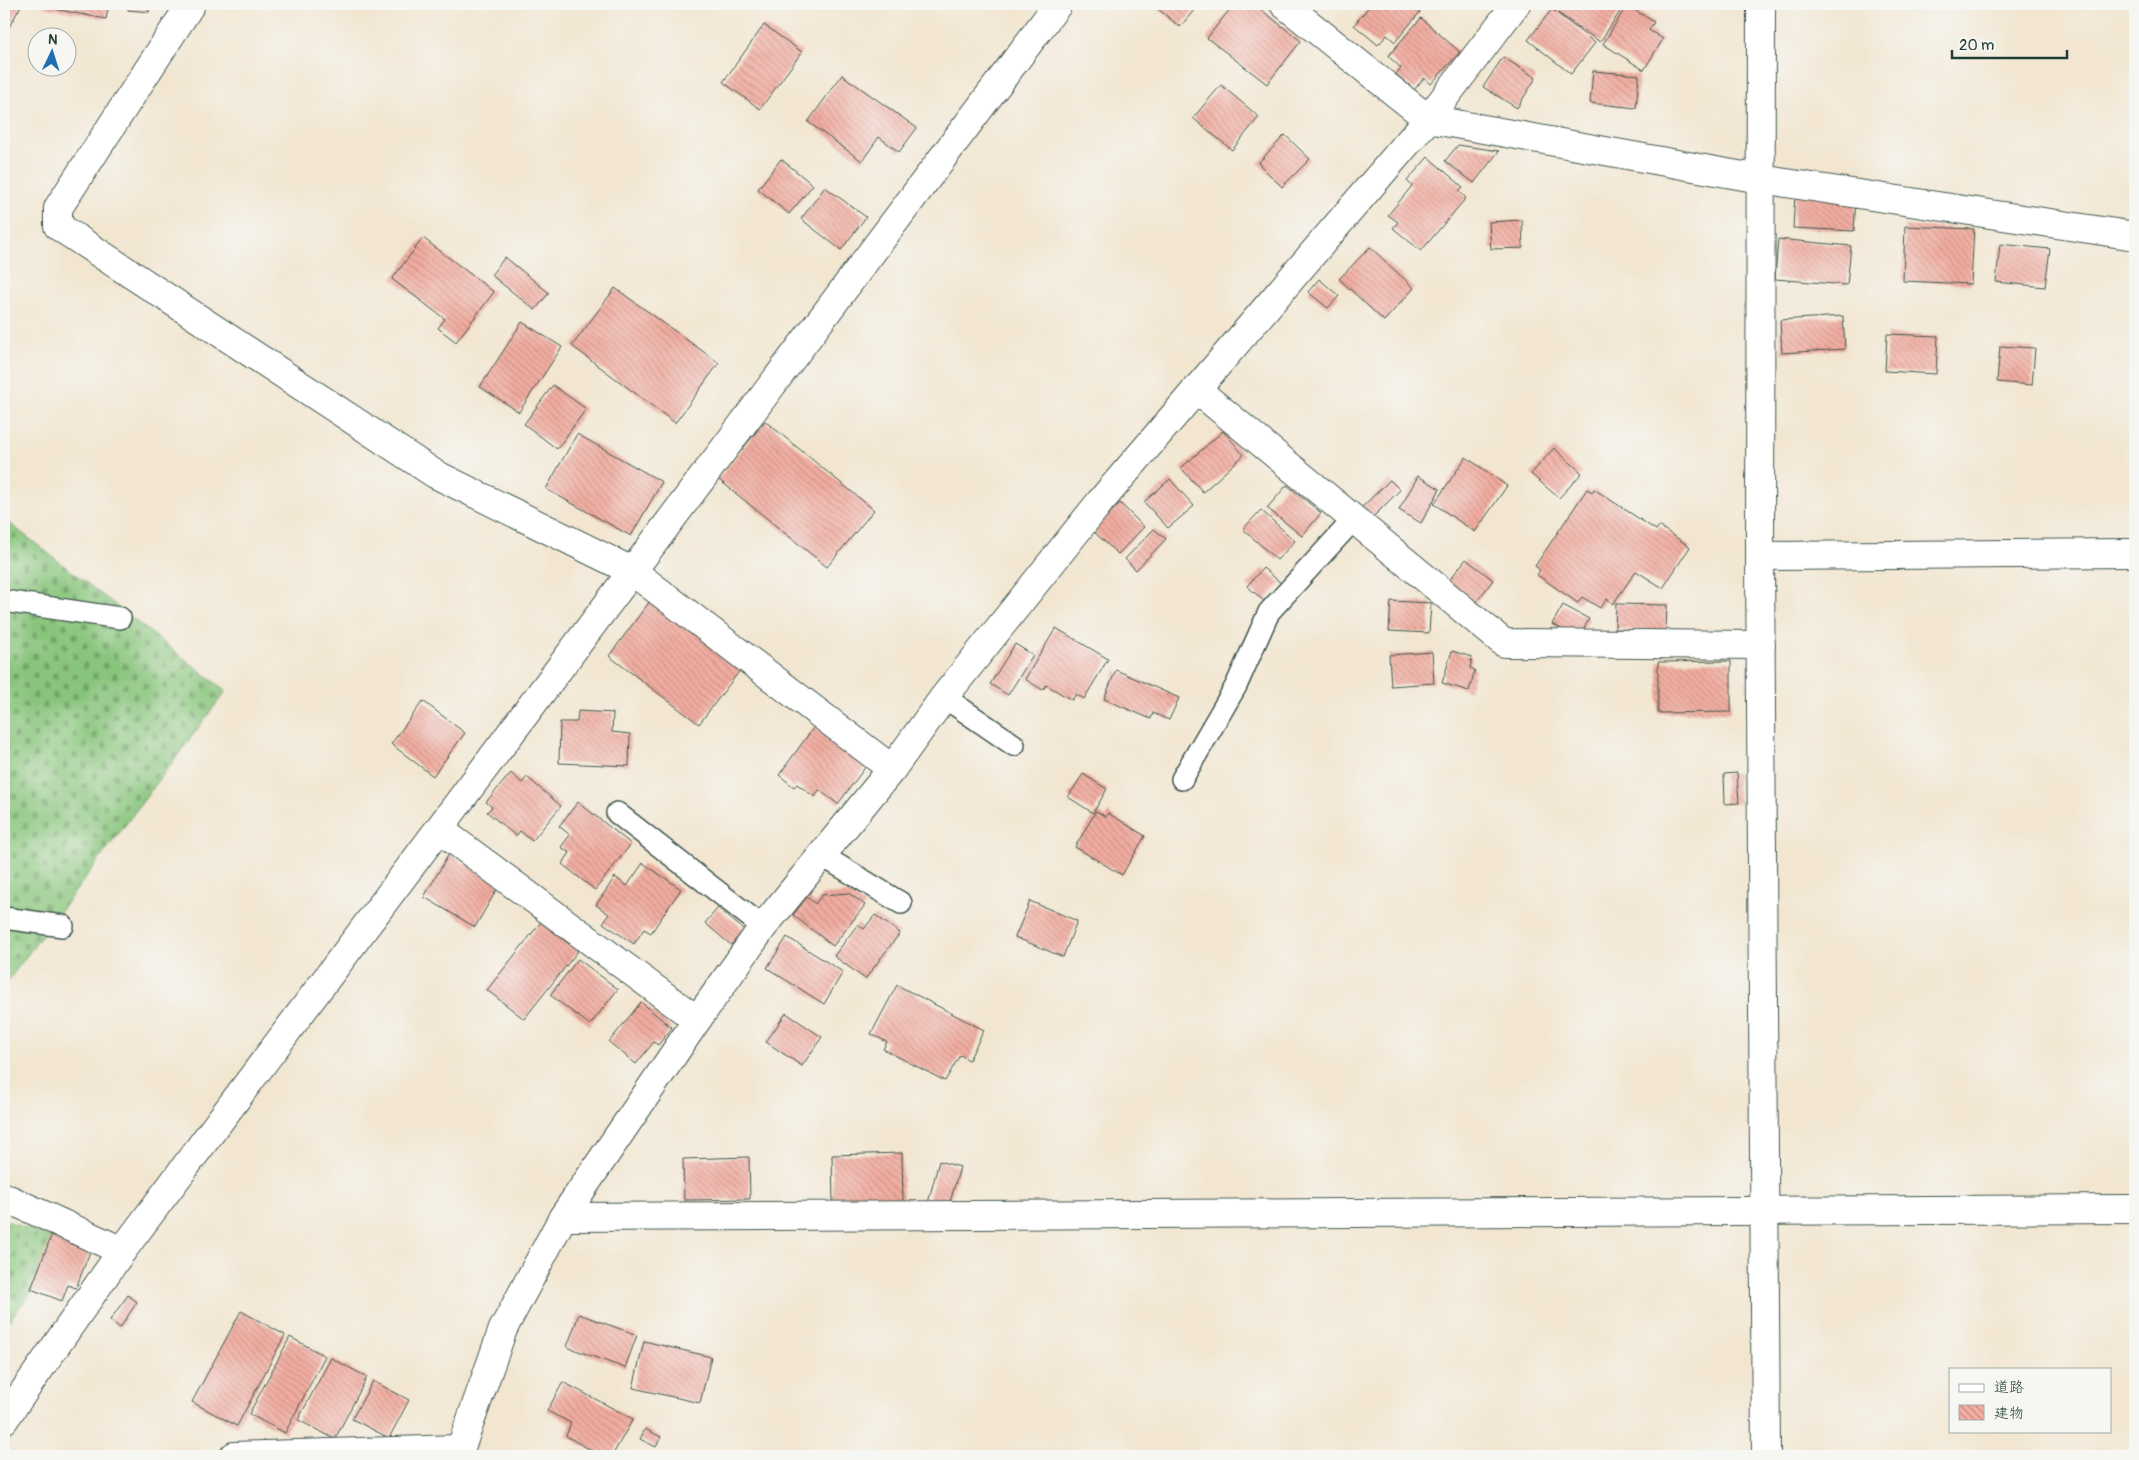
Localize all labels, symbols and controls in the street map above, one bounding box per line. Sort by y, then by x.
north arrow [28,28,78,78]
scale bar [1952,28,2066,60]
text: N [48,31,58,48]
text: 20 m [1959,36,1994,55]
legend [1949,1368,2112,1432]
text: 道路 [1994,1378,2024,1397]
text: 建物 [1994,1404,2024,1423]

